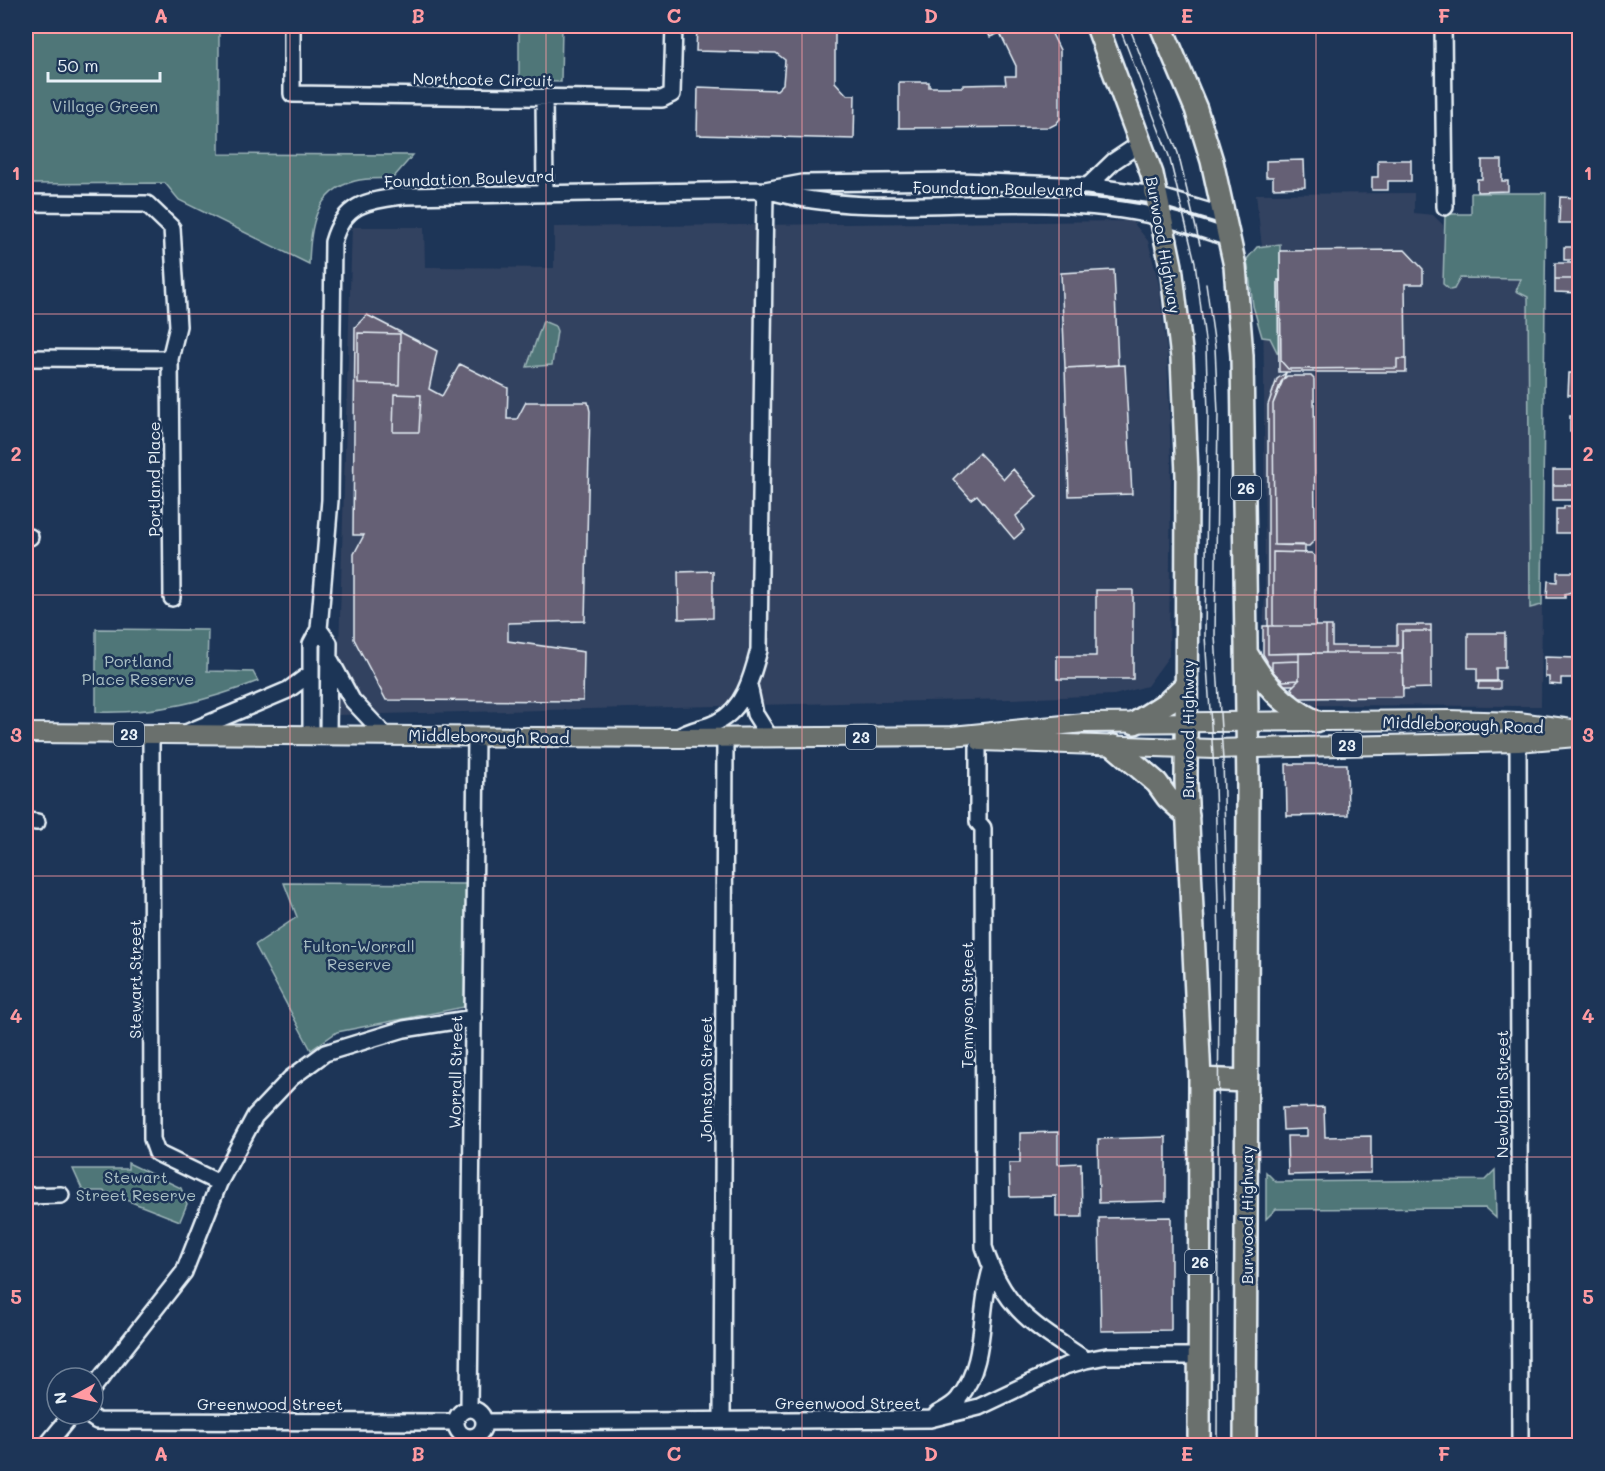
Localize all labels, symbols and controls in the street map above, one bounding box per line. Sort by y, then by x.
text: A [154,2,168,28]
text: B [411,2,425,28]
text: C [667,2,682,28]
text: D [924,2,938,28]
text: E [1181,2,1193,28]
text: F [1438,2,1451,28]
scale bar [48,45,160,83]
text: 50 m [57,53,99,77]
street label: Northcote Circuit [412,67,554,91]
park label: Village Green [52,95,158,116]
text: 1 [12,159,20,185]
text: 1 [1584,159,1592,185]
street label: Foundation Boulevard [384,165,554,191]
street label: Burwood Highway [1142,175,1186,315]
street label: Foundation Boulevard [913,176,1083,200]
street label: Portland Place [143,421,164,537]
text: 2 [10,440,22,466]
text: 2 [1582,440,1594,466]
road number: 26 [1231,476,1261,500]
park label: Portland Place Reserve [82,650,194,689]
street label: Burwood Highway [1177,660,1198,798]
street label: Middleborough Road [1382,711,1544,737]
text: 3 [10,721,22,747]
text: 3 [1582,721,1594,747]
road number: 23 [114,722,144,746]
street label: Middleborough Road [408,724,570,748]
road number: 23 [846,725,876,749]
road number: 23 [1332,733,1362,757]
street label: Stewart Street [124,919,145,1039]
park label: Fulton-Worrall Reserve [303,935,415,974]
street label: Tennyson Street [956,941,977,1069]
text: 4 [10,1002,23,1028]
text: 4 [1582,1002,1595,1028]
street label: Worrall Street [444,1015,466,1129]
street label: Johnston Street [695,1016,716,1142]
street label: Newbigin Street [1491,1030,1512,1158]
street label: Burwood Highway [1236,1146,1257,1284]
park label: Stewart Street Reserve [76,1166,196,1205]
road number: 26 [1185,1250,1215,1274]
text: 5 [10,1283,22,1309]
text: 5 [1582,1283,1594,1309]
north arrow [45,1366,105,1426]
text: N [48,1391,71,1406]
street label: Greenwood Street [775,1392,921,1413]
street label: Greenwood Street [197,1393,343,1414]
text: A [154,1440,168,1466]
text: B [411,1440,425,1466]
text: C [667,1440,682,1466]
text: D [924,1440,938,1466]
text: E [1181,1440,1193,1466]
text: F [1438,1440,1451,1466]

